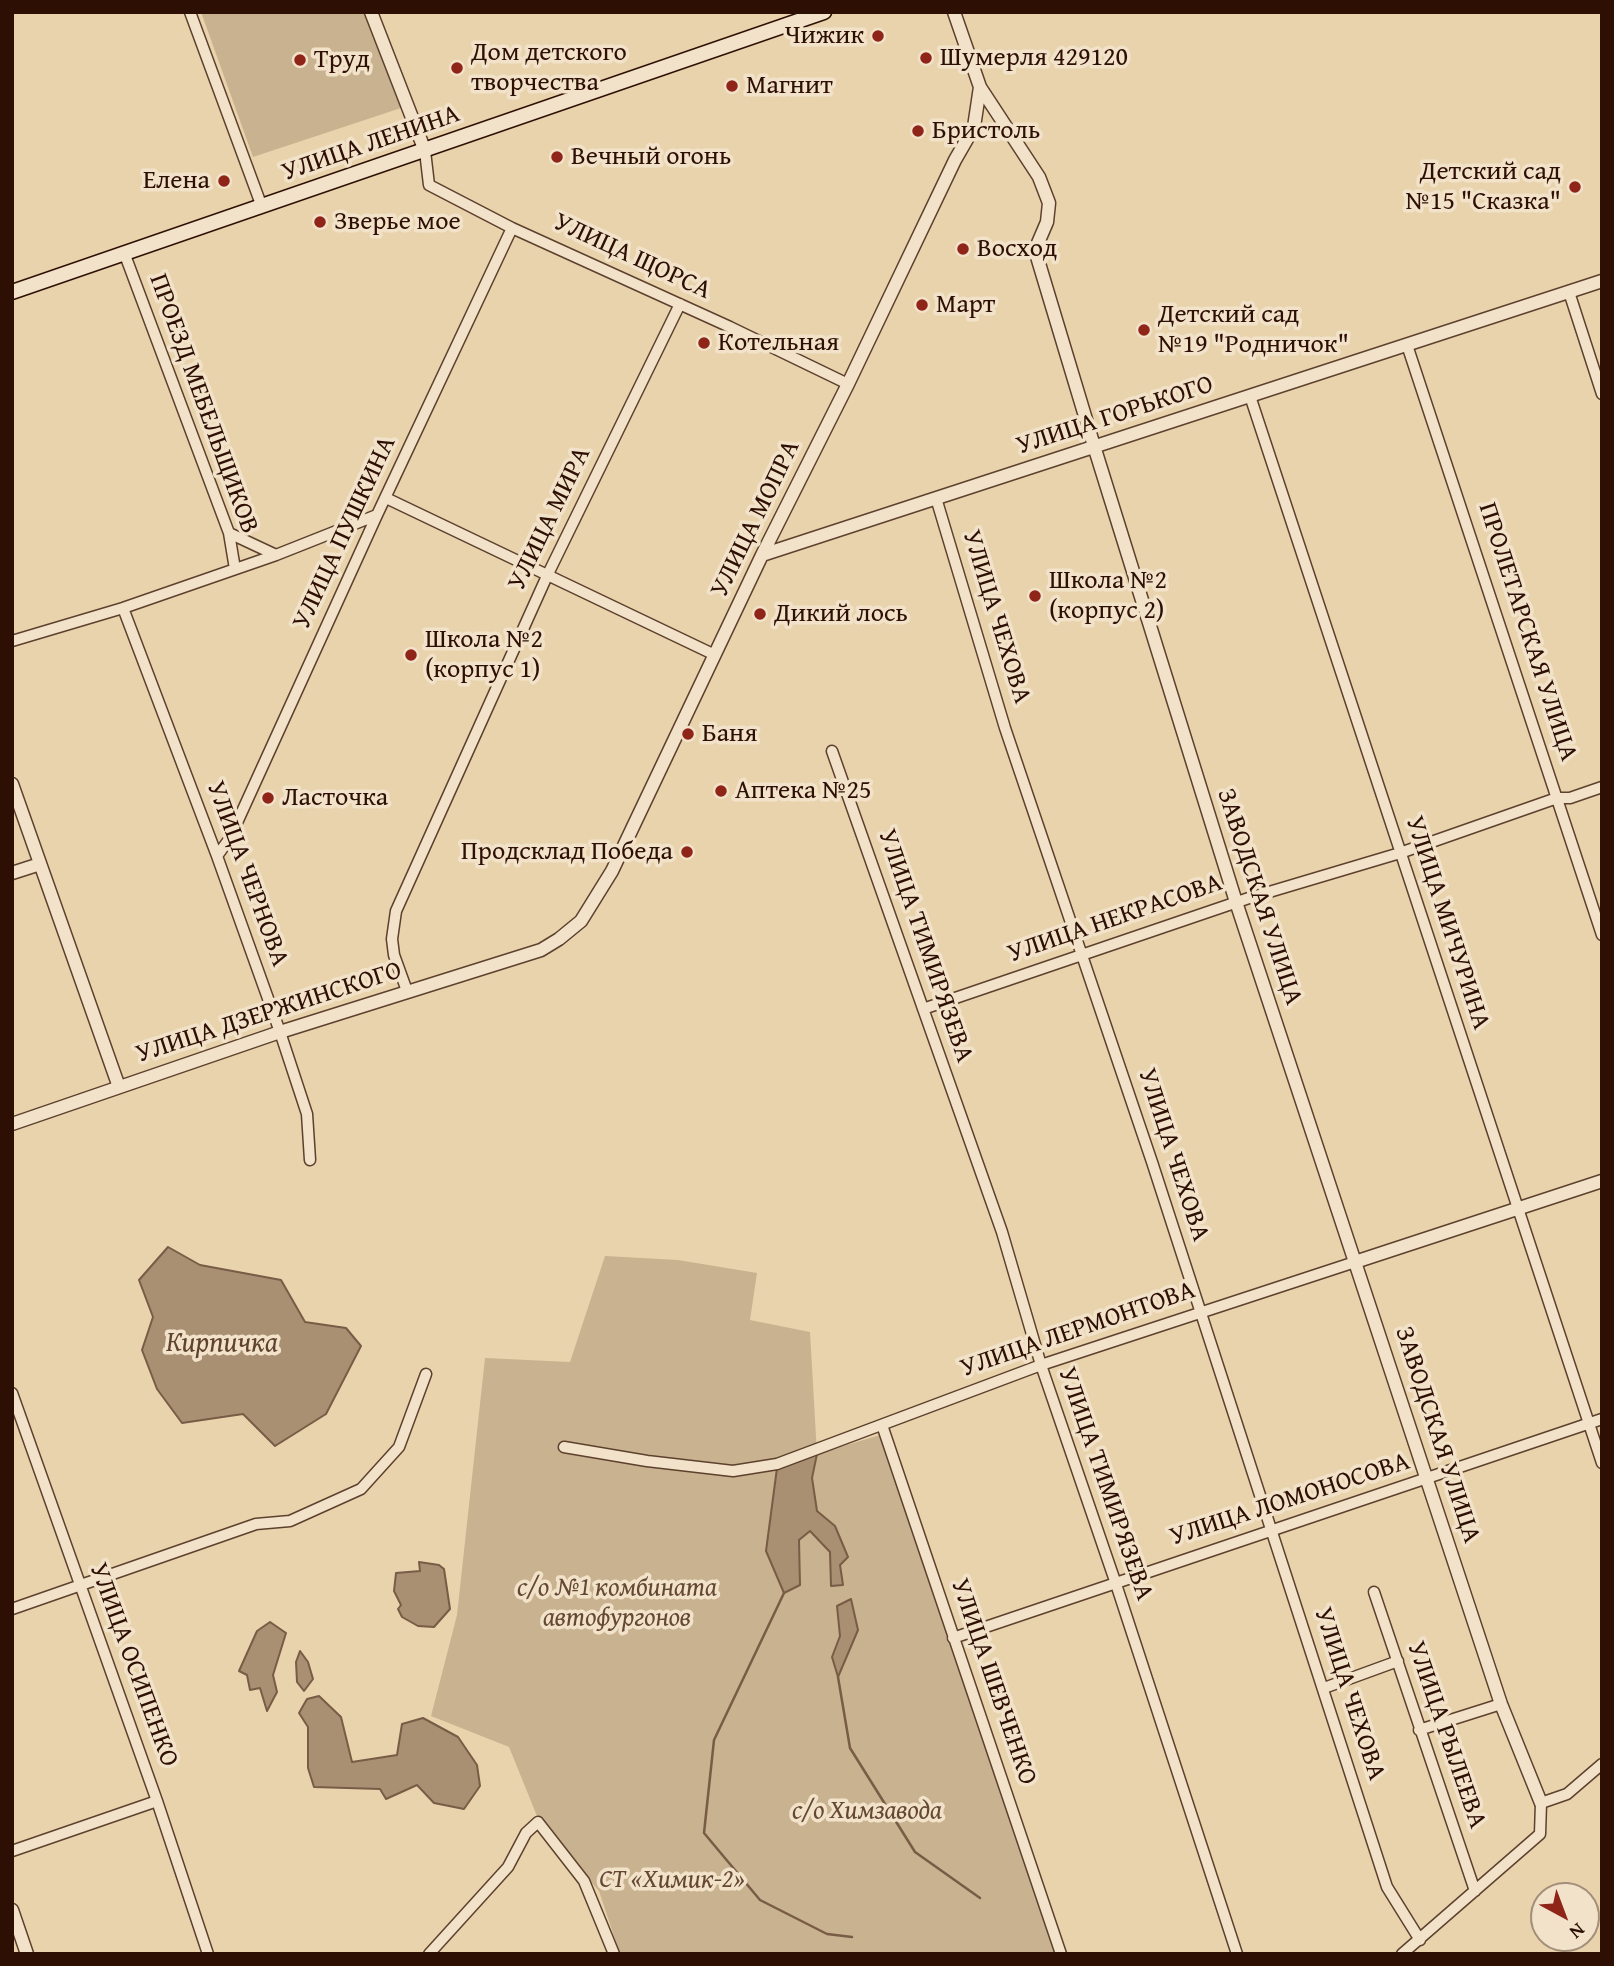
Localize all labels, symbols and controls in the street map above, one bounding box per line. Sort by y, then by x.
place label: Чижик [785,20,864,52]
marker: Чижик [870,28,886,44]
place label: Дом детского творчества [471,37,627,98]
place label: Шумерля 429120 [940,42,1128,74]
place label: Труд [314,44,370,76]
marker: Шумерля 429120 [918,50,934,66]
marker: Труд [292,52,308,68]
marker: Дом детского творчества [449,60,465,76]
place label: Магнит [746,70,833,102]
marker: Магнит [724,78,740,94]
street label: УЛИЦА ЛЕНИНА [278,99,464,189]
place label: Бристоль [932,115,1040,147]
marker: Бристоль [910,123,926,139]
place label: Вечный огонь [571,141,731,173]
marker: Вечный огонь [549,149,565,165]
place label: Детский сад №15 "Сказка" [1405,156,1561,218]
place label: Елена [143,165,210,197]
marker: Елена [216,173,232,189]
marker: Детский сад №15 "Сказка" [1567,179,1583,195]
place label: Зверье мое [334,206,461,238]
street label: УЛИЦА ЩОРСА [548,207,716,307]
marker: Зверье мое [312,214,328,230]
place label: Восход [977,233,1057,265]
marker: Восход [955,241,971,257]
street label: ПРОЕЗД МЕБЕЛЬЩИКОВ [142,270,264,538]
place label: Март [936,289,995,321]
marker: Март [914,297,930,313]
place label: Детский сад №19 "Родничок" [1158,299,1349,360]
marker: Детский сад №19 "Родничок" [1136,322,1152,338]
place label: Котельная [718,327,839,359]
marker: Котельная [696,335,712,351]
street label: УЛИЦА ГОРЬКОГО [1013,369,1217,463]
street label: УЛИЦА ПУШКИНА [287,432,403,634]
street label: УЛИЦА МОПРА [705,435,807,603]
street label: УЛИЦА МИРА [502,442,598,596]
street label: ПРОЛЕТАРСКАЯ УЛИЦА [1470,499,1584,765]
street label: УЛИЦА ЧЕХОВА [955,527,1037,707]
place label: Школа №2 (корпус 2) [1049,565,1167,626]
marker: Школа №2 (корпус 2) [1027,588,1043,604]
place label: Дикий лось [774,598,908,630]
marker: Дикий лось [752,606,768,622]
place label: Школа №2 (корпус 1) [425,624,543,686]
marker: Школа №2 (корпус 1) [403,647,419,663]
place label: Баня [702,718,757,750]
marker: Баня [680,726,696,742]
place label: Аптека №25 [735,775,871,807]
street label: УЛИЦА ЧЕРНОВА [199,777,295,971]
place label: Ласточка [282,782,388,814]
marker: Аптека №25 [713,783,729,799]
street label: ЗАВОДСКАЯ УЛИЦА [1209,785,1309,1009]
marker: Ласточка [260,790,276,806]
street label: УЛИЦА МИЧУРИНА [1398,812,1496,1034]
street label: УЛИЦА ТИМИРЯЗЕВА [870,825,980,1067]
place label: Продсклад Победа [461,836,673,868]
marker: Продсклад Победа [679,844,695,860]
street label: УЛИЦА НЕКРАСОВА [1004,868,1226,970]
street label: УЛИЦА ДЗЕРЖИНСКОГО [132,955,406,1071]
street label: УЛИЦА ЧЕХОВА [1130,1065,1216,1245]
street label: УЛИЦА ЛЕРМОНТОВА [957,1275,1199,1385]
street label: ЗАВОДСКАЯ УЛИЦА [1387,1323,1487,1547]
water label: Кирпичка [166,1327,278,1361]
street label: УЛИЦА ТИМИРЯЗЕВА [1050,1363,1160,1605]
street label: УЛИЦА ЛОМОНОСОВА [1166,1447,1414,1553]
street label: УЛИЦА ОСИПЕНКО [82,1559,184,1771]
park label: с/о №1 комбината автофургонов [517,1572,717,1634]
street label: УЛИЦА ШЕВЧЕНКО [943,1575,1043,1789]
street label: УЛИЦА ЧЕХОВА [1306,1604,1392,1784]
street label: УЛИЦА РЫЛЕЕВА [1399,1637,1493,1833]
park label: с/о Химзавода [792,1795,942,1827]
park label: СТ «Химик-2» [599,1864,745,1896]
north arrow [1530,1882,1600,1952]
text: N [1563,1917,1591,1946]

